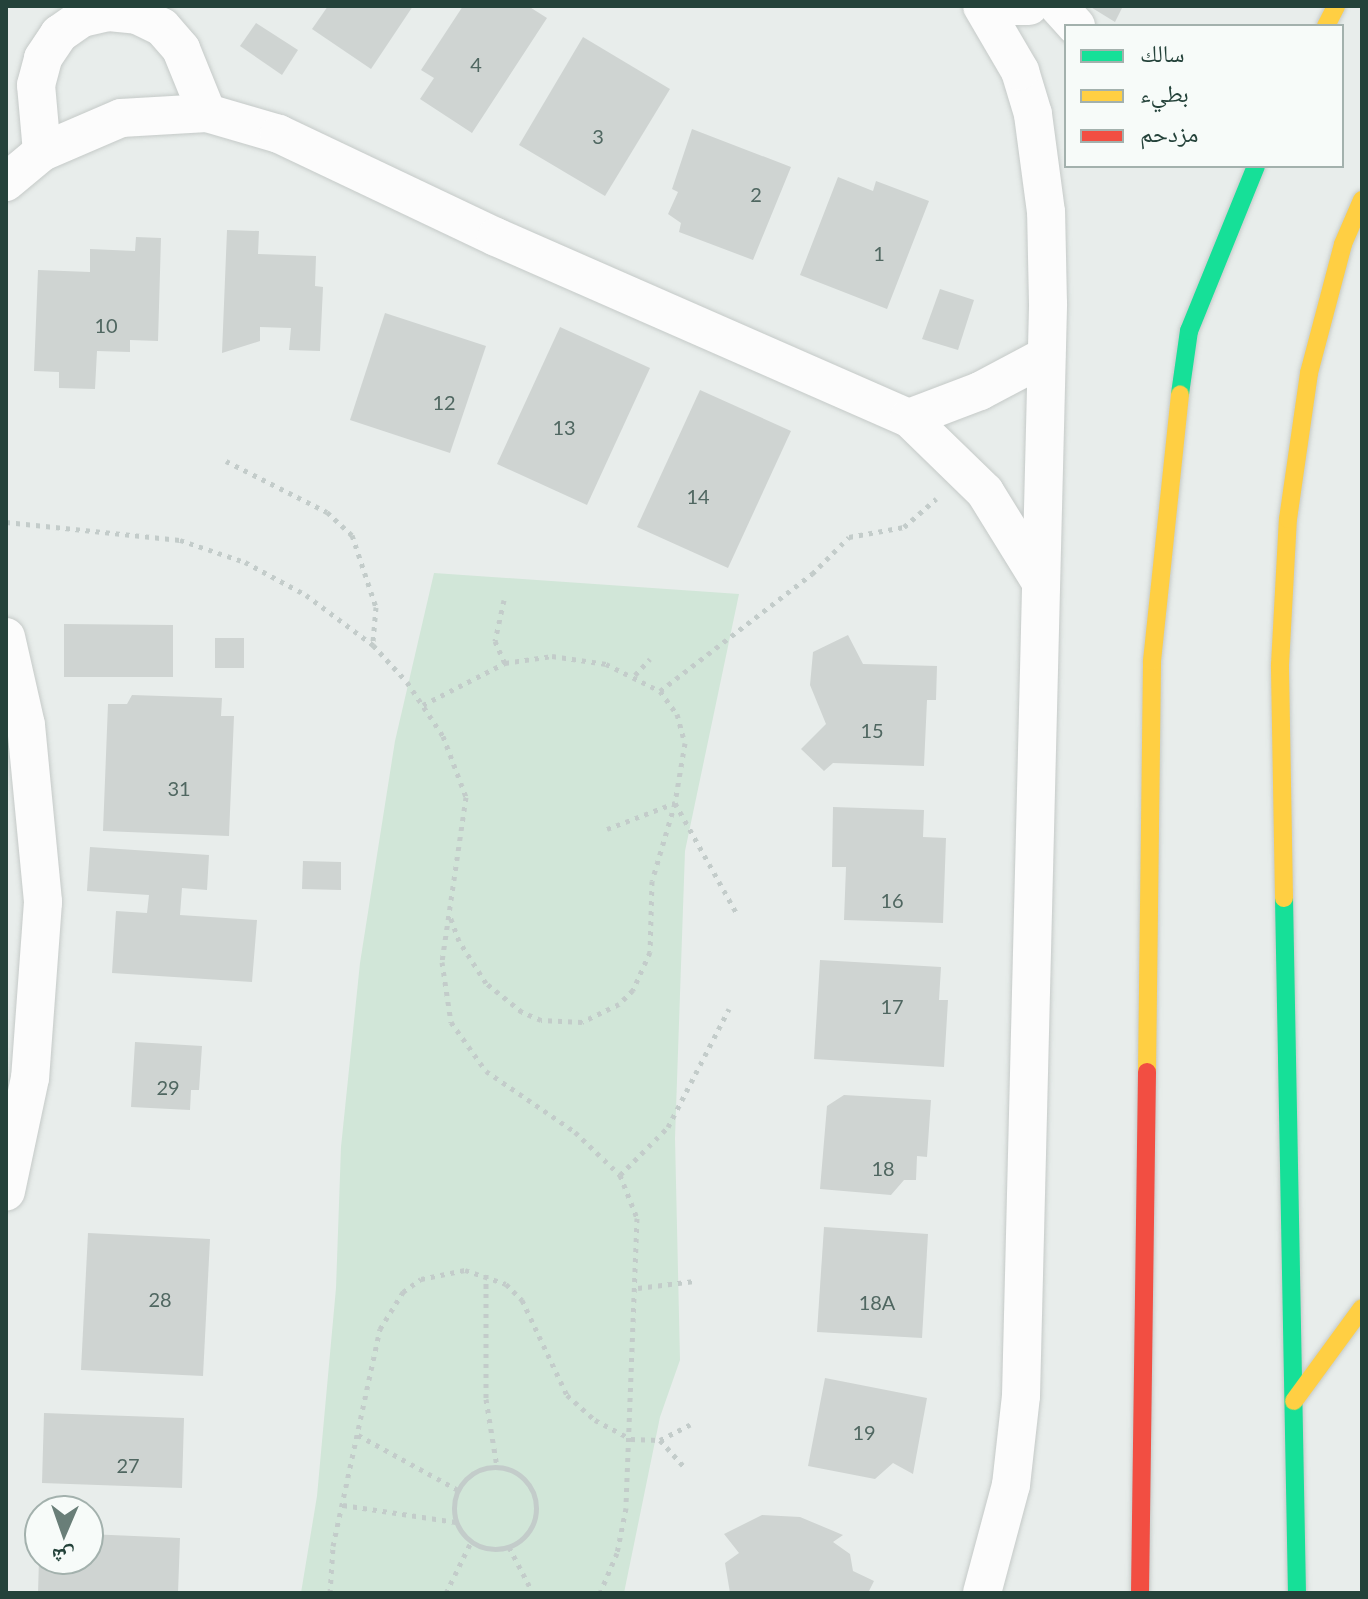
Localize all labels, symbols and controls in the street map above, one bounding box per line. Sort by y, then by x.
legend [1064,24,1344,168]
text: سالك [1140,38,1185,67]
house number: 4 [470,52,482,76]
text: بطيء [1140,78,1189,107]
text: مزدحم [1140,118,1199,147]
house number: 3 [592,124,604,148]
house number: 2 [750,182,762,206]
house number: 1 [873,241,885,265]
house number: 10 [94,313,118,337]
house number: 12 [432,390,456,414]
house number: 13 [552,415,576,439]
house number: 14 [686,484,710,508]
house number: 15 [860,718,884,742]
house number: 31 [167,776,191,800]
house number: 16 [880,888,904,912]
house number: 17 [880,994,904,1018]
house number: 29 [156,1075,180,1099]
house number: 18 [871,1156,895,1180]
house number: 28 [148,1287,172,1311]
house number: 18A [859,1290,895,1314]
house number: 19 [852,1420,876,1444]
house number: 27 [116,1453,140,1477]
north arrow [24,1495,104,1575]
text: ش [51,1544,75,1571]

